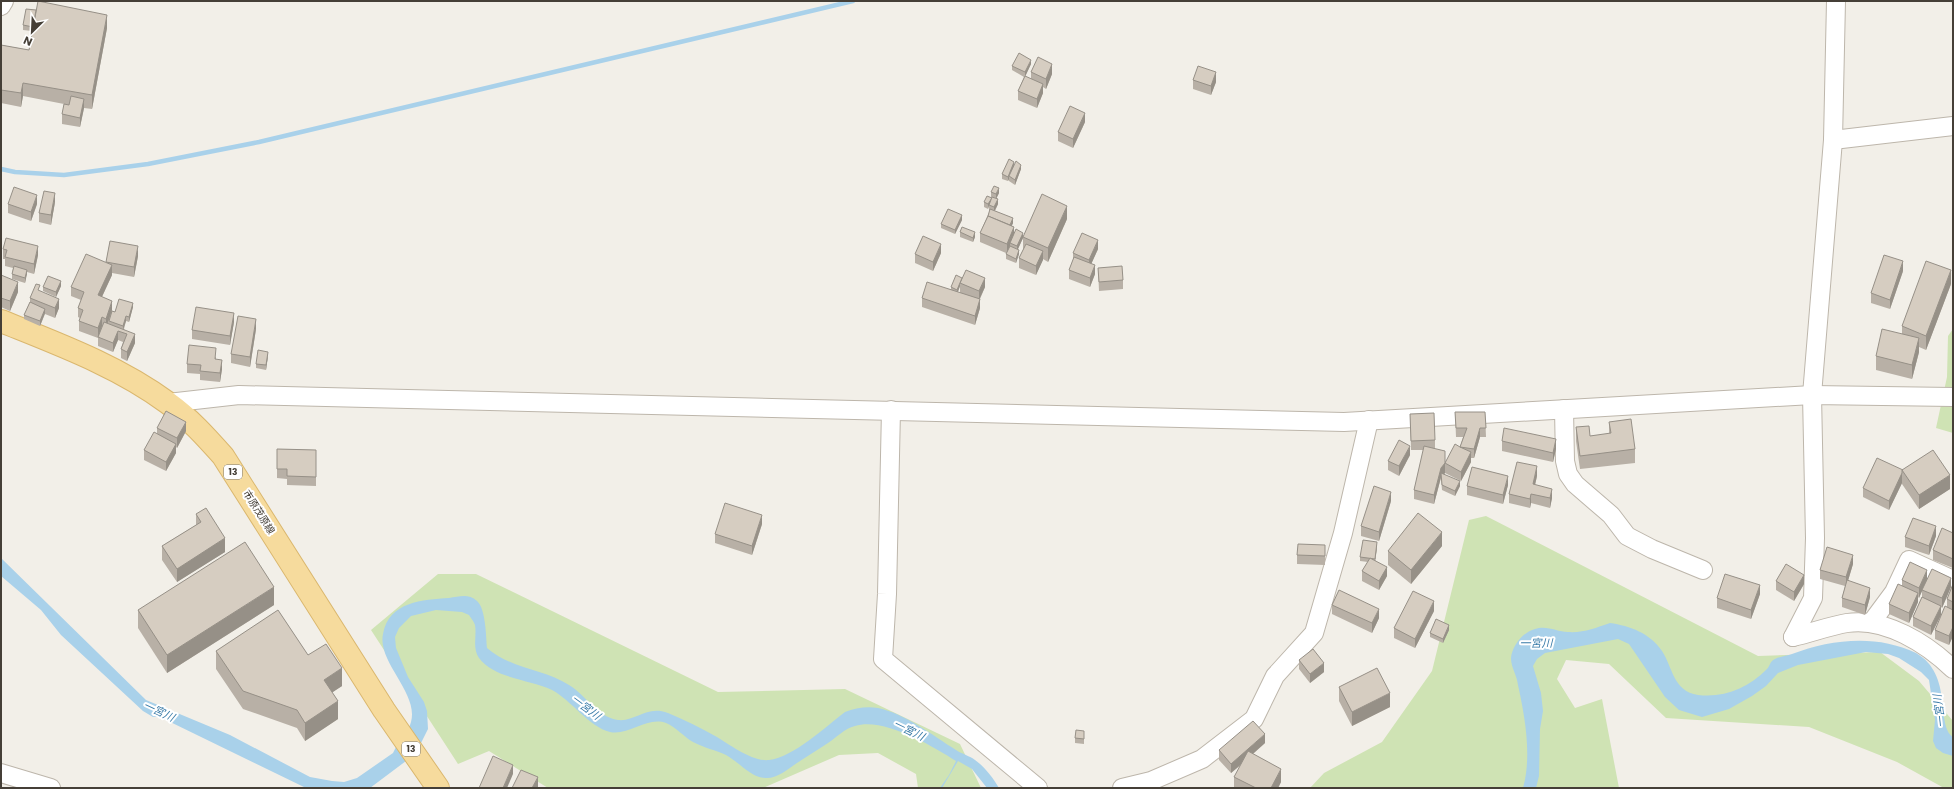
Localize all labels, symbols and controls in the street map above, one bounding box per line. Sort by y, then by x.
north arrow [12,12,52,52]
text: N [21,32,35,50]
road number: 13 [224,465,242,479]
street label: 市原茂原線 [239,487,279,537]
water label: 一宮川 [1520,635,1553,651]
water label: 一宮川 [568,691,605,724]
water label: 一宮川 [1929,693,1949,728]
water label: 一宮川 [141,697,178,726]
water label: 一宮川 [891,716,928,745]
road number: 13 [402,742,420,756]

